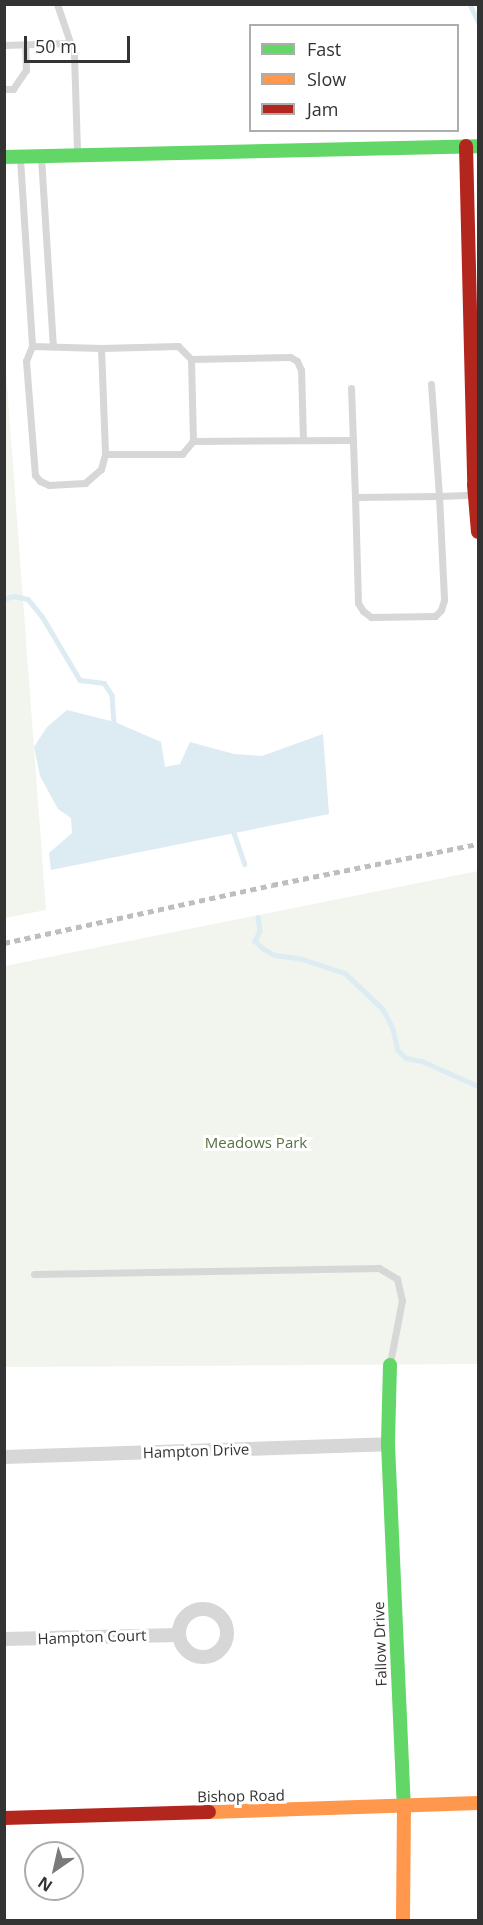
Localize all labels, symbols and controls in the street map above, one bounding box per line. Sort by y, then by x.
scale bar [27,24,134,62]
legend [249,24,459,132]
text: 50 m [35,34,77,58]
text: Fast [307,37,341,61]
text: Slow [307,67,346,91]
text: Jam [307,97,339,121]
park label: Meadows Park [205,1134,307,1152]
street label: Hampton Drive [142,1440,250,1462]
street label: Fallow Drive [370,1601,390,1687]
street label: Hampton Court [37,1626,147,1648]
street label: Bishop Road [197,1786,285,1806]
north arrow [24,1841,84,1901]
text: N [34,1872,57,1897]

